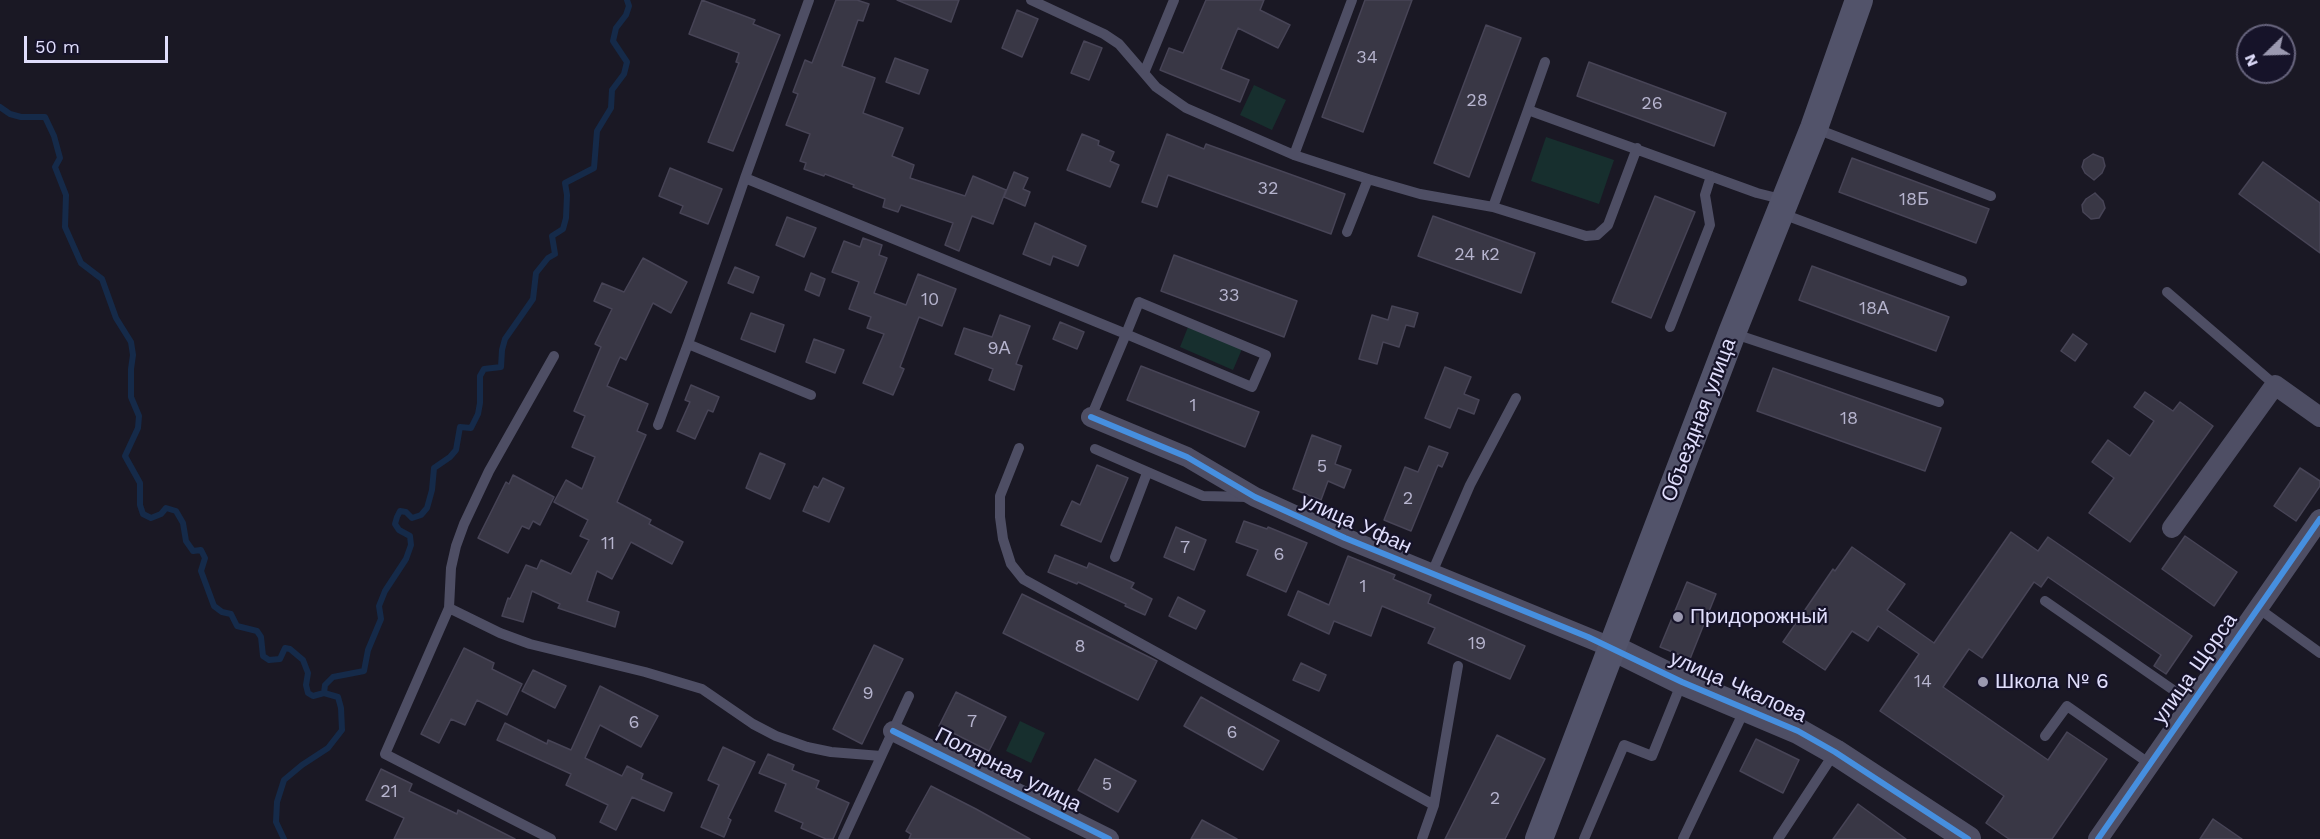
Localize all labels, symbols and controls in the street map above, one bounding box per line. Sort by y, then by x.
scale bar [27,24,171,62]
north arrow [2236,24,2296,84]
text: 50 m [35,36,80,57]
house number: 34 [1356,47,1378,69]
text: N [2240,51,2262,70]
house number: 28 [1466,90,1488,112]
house number: 26 [1641,93,1663,115]
house number: 32 [1258,178,1278,200]
house number: 18Б [1899,189,1929,211]
house number: 24 к2 [1454,244,1500,266]
house number: 33 [1219,285,1239,307]
house number: 10 [921,289,939,311]
house number: 18А [1859,298,1889,320]
street label: Объездная улица [1656,335,1742,505]
house number: 9А [987,338,1011,360]
house number: 1 [1189,395,1197,417]
house number: 18 [1840,408,1858,430]
house number: 5 [1317,456,1327,478]
street label: улица Уфан [1297,488,1415,560]
house number: 2 [1403,488,1413,510]
house number: 11 [601,533,615,555]
house number: 7 [1180,537,1190,559]
house number: 6 [1274,544,1284,566]
house number: 1 [1359,576,1367,598]
place label: Придорожный [1690,604,1828,630]
street label: улица Щорса [2147,608,2243,730]
marker: Придорожный [1671,610,1685,624]
house number: 19 [1468,633,1486,655]
house number: 8 [1074,636,1086,658]
street label: улица Чкалова [1666,646,1810,728]
place label: Школа № 6 [1995,669,2109,695]
house number: 14 [1914,671,1932,693]
marker: Школа № 6 [1976,675,1990,689]
house number: 9 [862,683,874,705]
house number: 7 [967,711,977,733]
house number: 6 [629,712,639,734]
street label: Полярная улица [930,722,1086,818]
house number: 6 [1227,722,1237,744]
house number: 5 [1102,774,1112,796]
house number: 21 [380,781,398,803]
house number: 2 [1490,788,1500,810]

